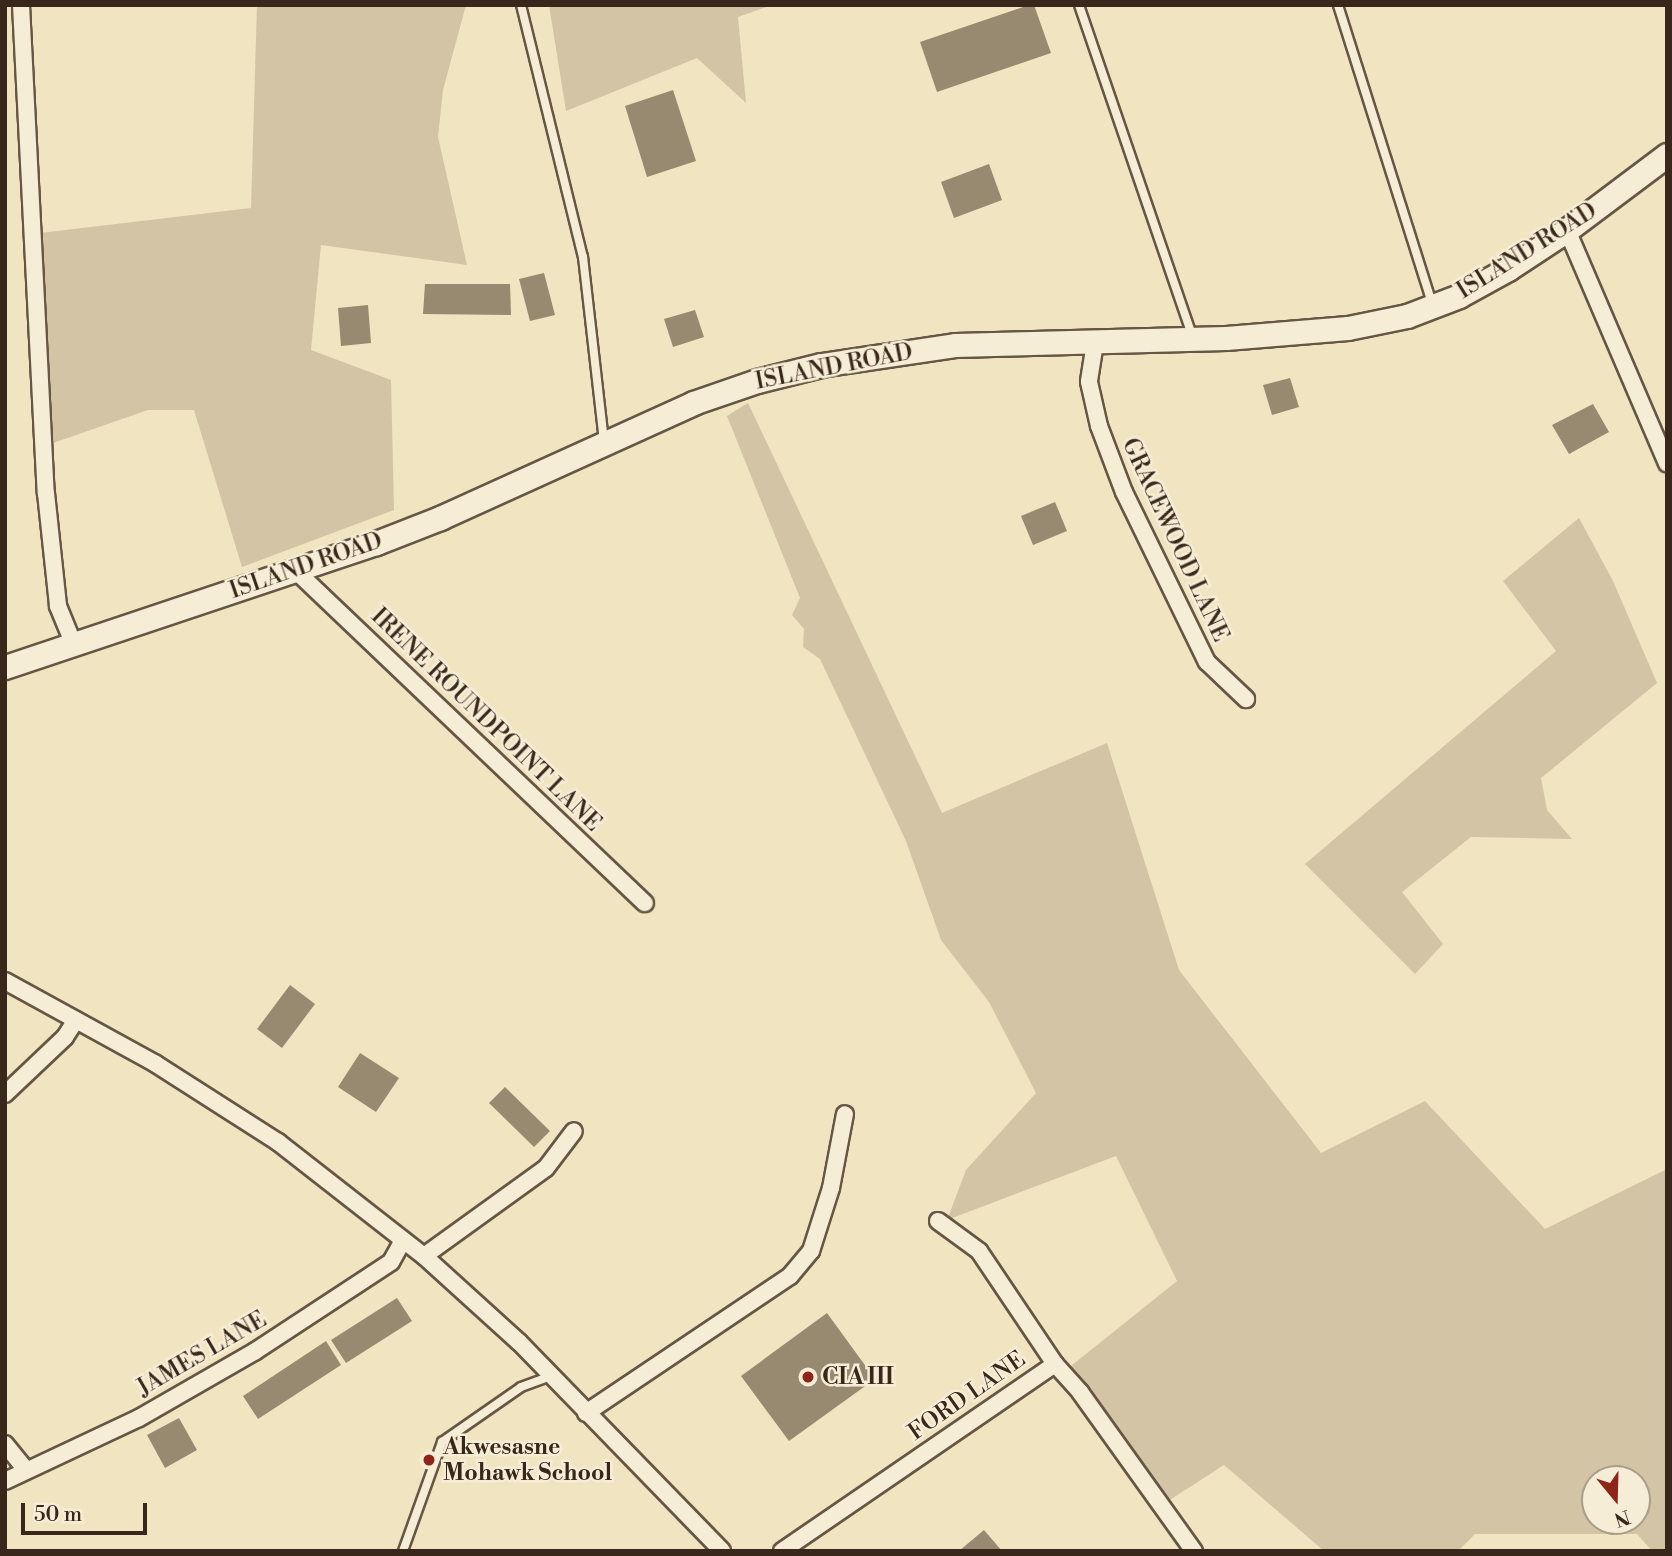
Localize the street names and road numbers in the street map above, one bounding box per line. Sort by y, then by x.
street label: ISLAND ROAD [1452,197,1602,305]
street label: ISLAND ROAD [753,338,915,396]
street label: GRACEWOOD LANE [1116,434,1234,646]
street label: ISLAND ROAD [226,527,386,605]
street label: IRENE ROUNDPOINT LANE [365,603,607,837]
street label: JAMES LANE [132,1306,272,1402]
street label: FORD LANE [903,1346,1031,1446]

